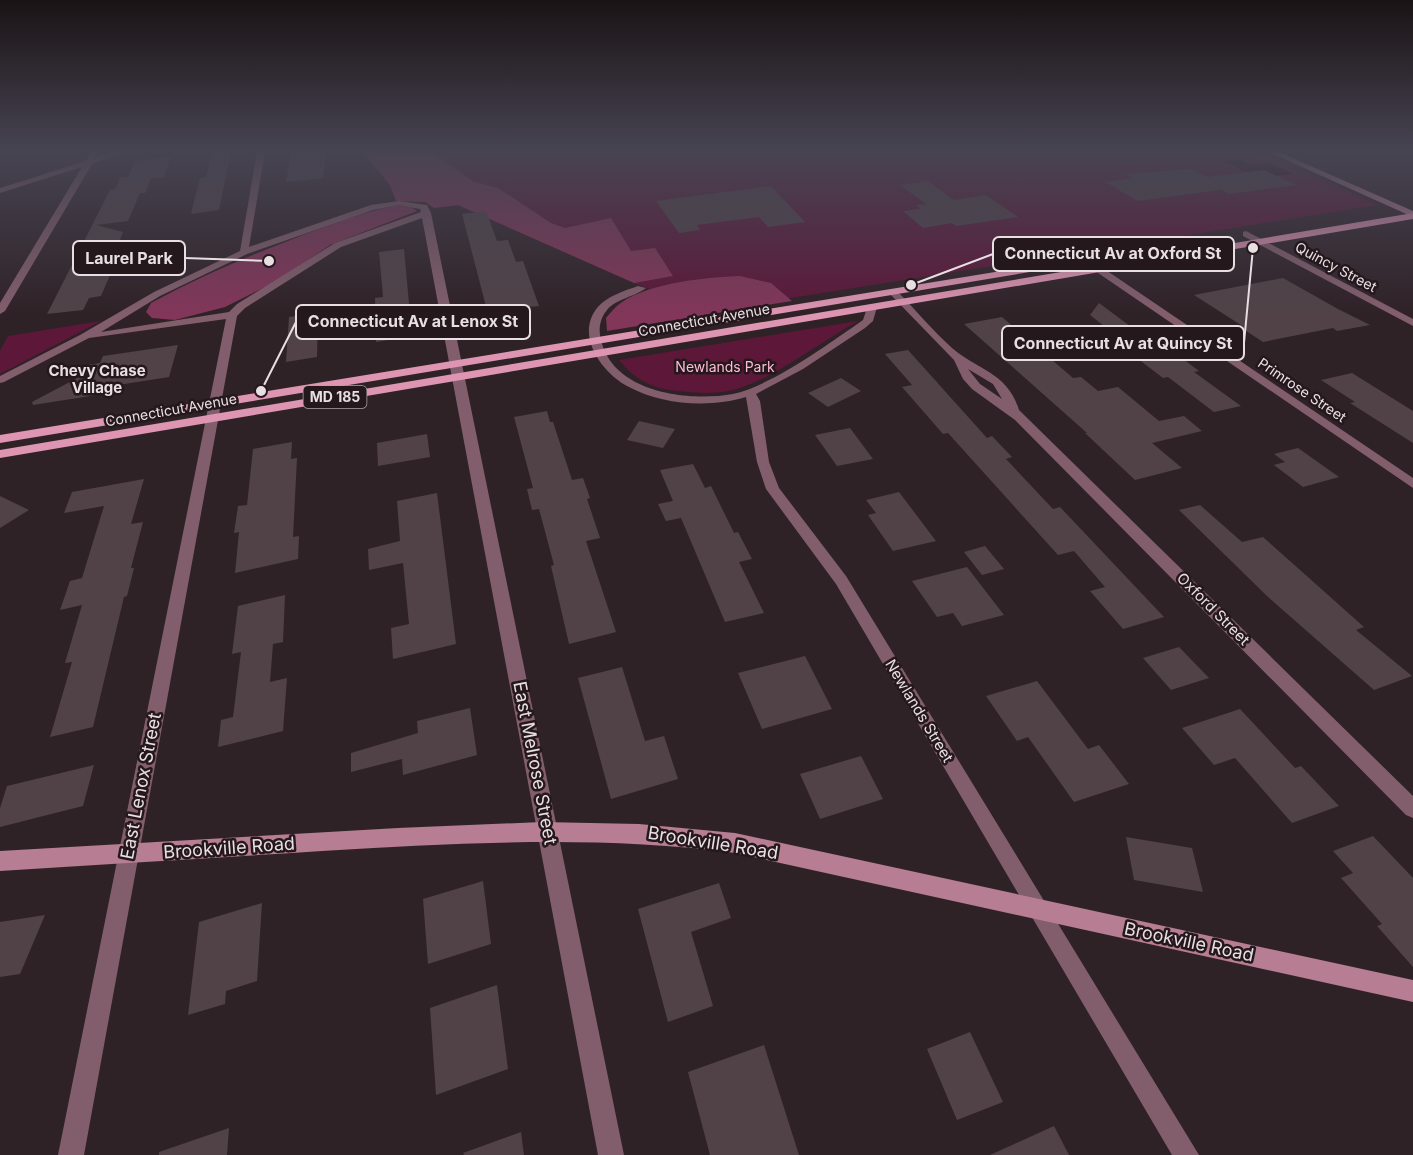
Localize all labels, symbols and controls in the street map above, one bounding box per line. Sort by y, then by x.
callout: Connecticut Av at Oxford St [993,237,1234,271]
street label: Quincy Street [1293,238,1380,295]
callout: Laurel Park [73,241,185,275]
text: Connecticut Av at Oxford St [1005,243,1222,263]
text: Laurel Park [85,248,174,268]
street label: Connecticut Avenue [637,300,771,339]
callout: Connecticut Av at Lenox St [296,305,530,339]
text: Connecticut Av at Lenox St [308,311,518,331]
callout: Connecticut Av at Quincy St [1002,326,1244,360]
text: Connecticut Av at Quincy St [1014,333,1232,353]
street label: Primrose Street [1255,354,1350,426]
park label: Newlands Park [675,358,775,375]
district label: Chevy Chase Village [48,361,146,397]
road number: MD 185 [304,386,366,408]
street label: Connecticut Avenue [104,390,238,429]
street label: Oxford Street [1173,568,1254,649]
street label: Newlands Street [881,656,958,766]
street label: East Melrose Street [509,680,562,846]
street label: East Lenox Street [116,711,165,861]
street label: Brookville Road [646,822,780,863]
street label: Brookville Road [162,832,295,863]
street label: Brookville Road [1122,918,1256,965]

